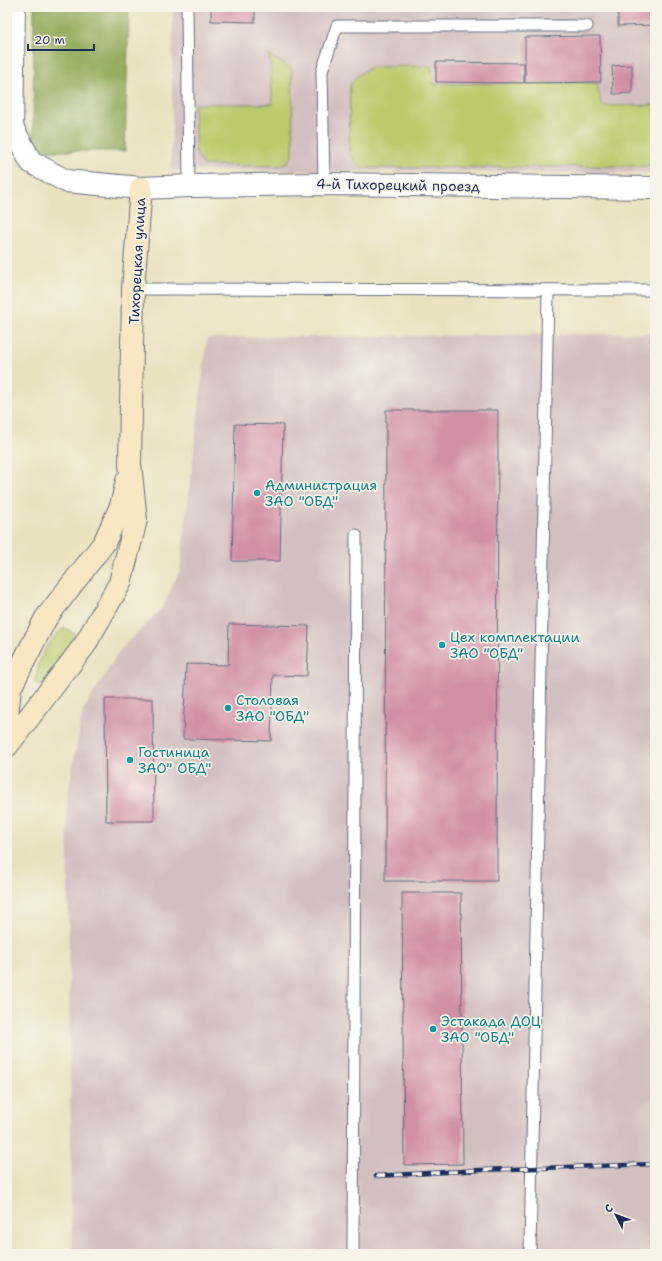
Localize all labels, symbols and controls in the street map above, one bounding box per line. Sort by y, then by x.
scale bar [28,26,94,52]
text: 20 m [34,32,65,48]
street label: 4-й Тихорецкий проезд [316,175,480,195]
street label: Тихорецкая улица [125,197,149,325]
place label: Администрация ЗАО "ОБД" [265,476,377,510]
marker: Администрация ЗАО "ОБД" [252,488,262,498]
place label: Цех комплектации ЗАО "ОБД" [450,628,580,662]
marker: Цех комплектации ЗАО "ОБД" [437,640,447,650]
place label: Столовая ЗАО "ОБД" [236,691,309,725]
marker: Столовая ЗАО "ОБД" [223,703,233,713]
place label: Гостиница ЗАО" ОБД" [138,743,211,777]
marker: Гостиница ЗАО" ОБД" [125,755,135,765]
place label: Эстакада ДОЦ ЗАО "ОБД" [441,1012,541,1046]
marker: Эстакада ДОЦ ЗАО "ОБД" [428,1024,438,1034]
north arrow [596,1195,636,1235]
text: С [601,1201,617,1216]

